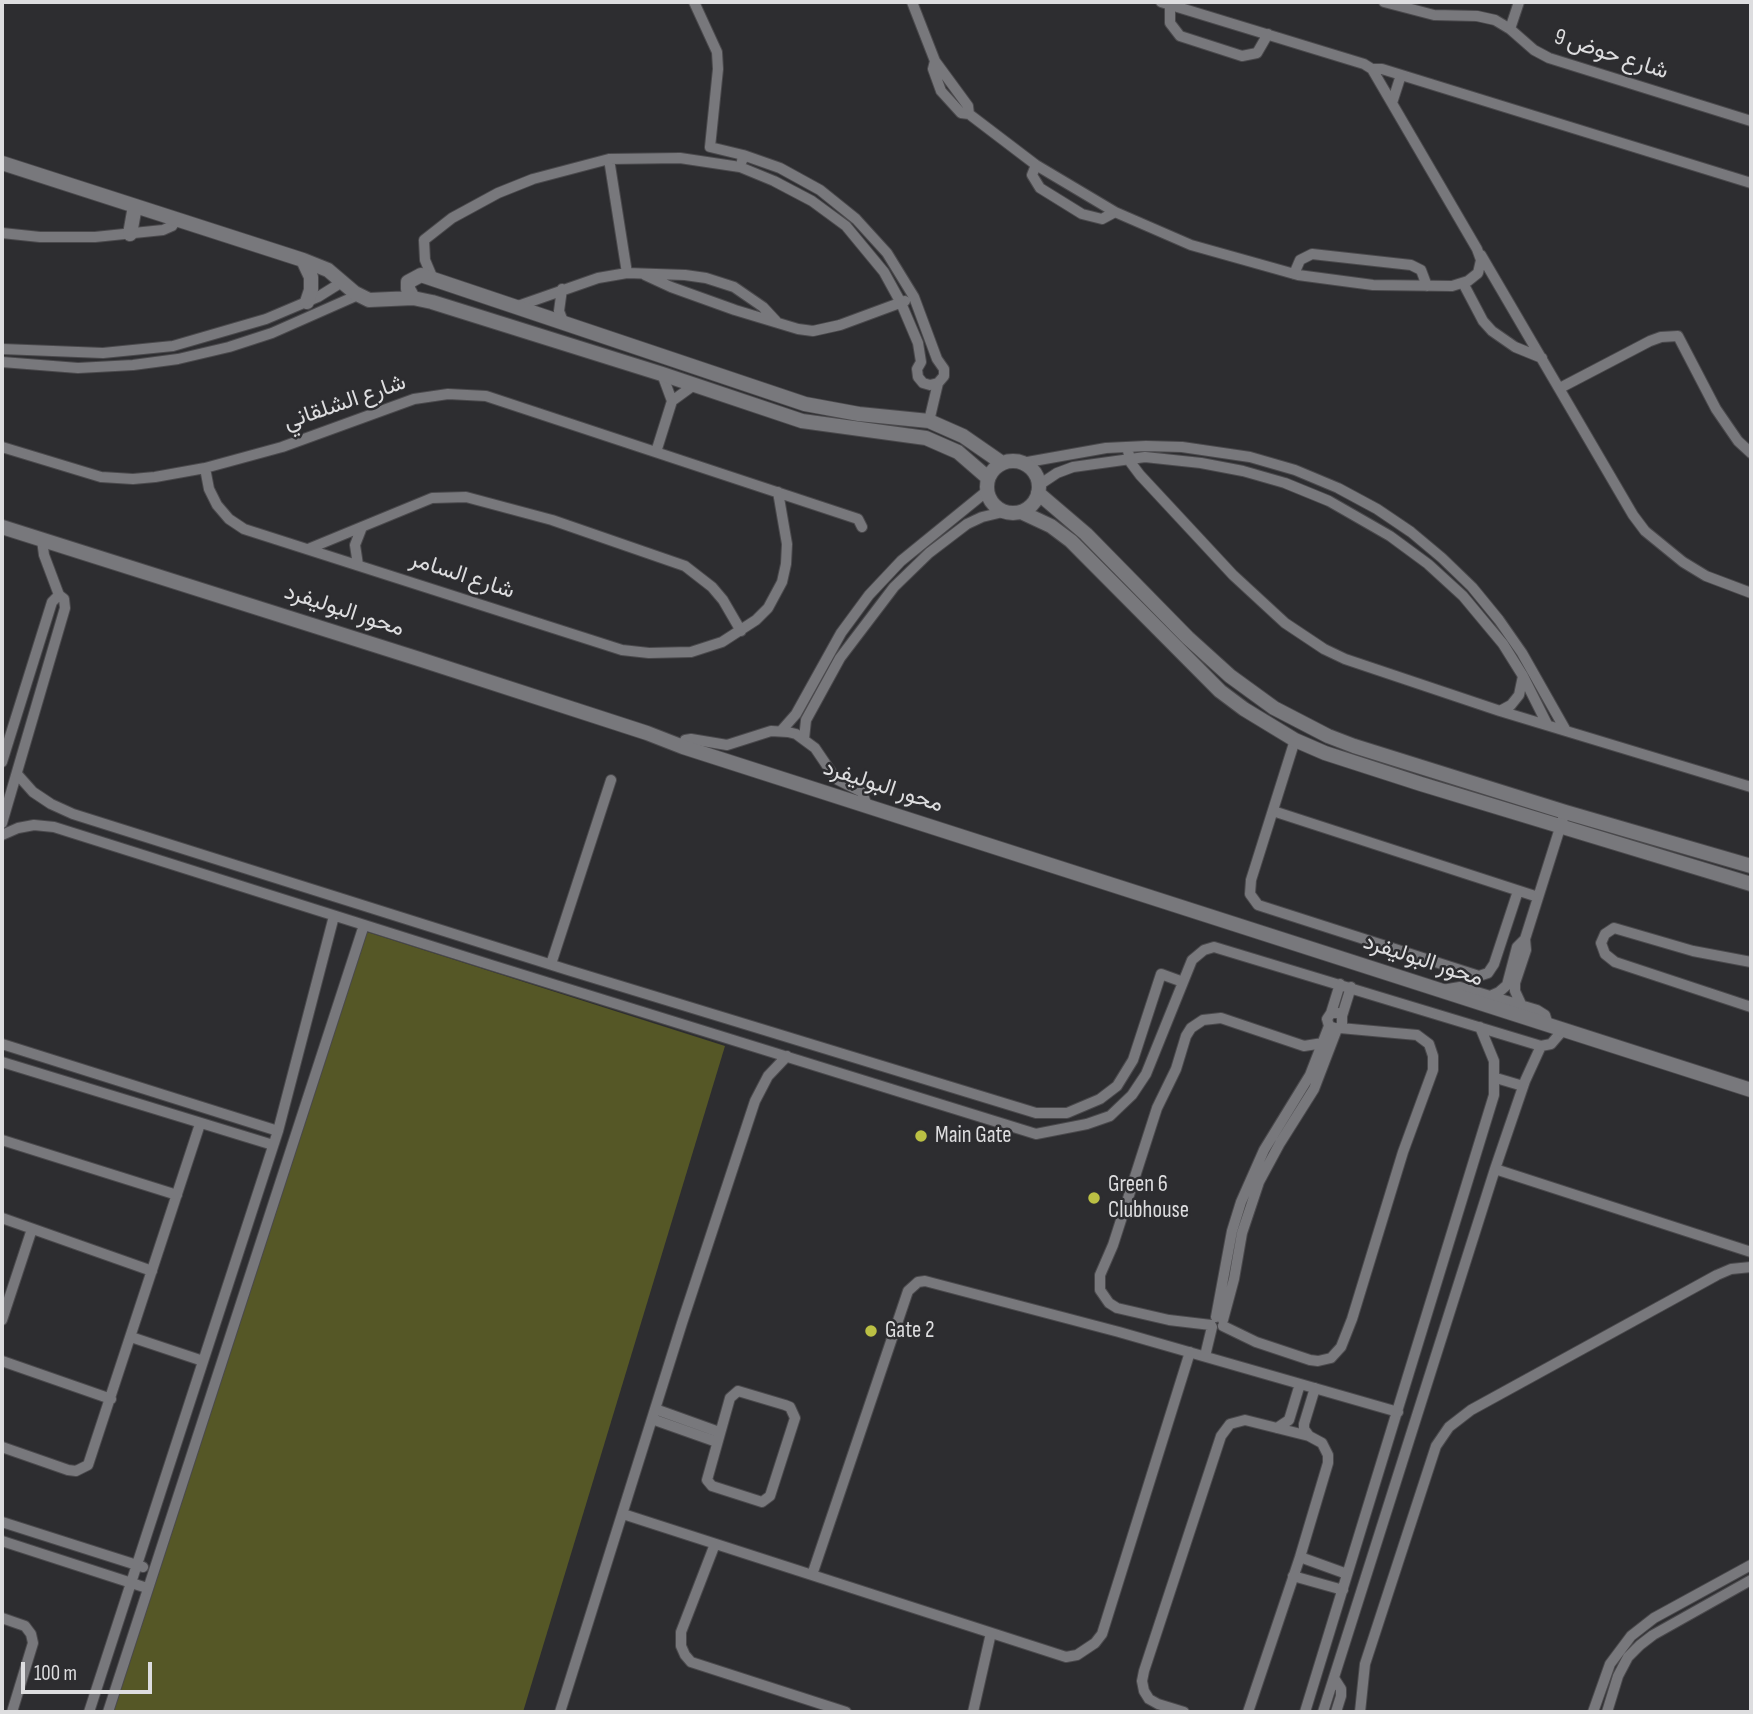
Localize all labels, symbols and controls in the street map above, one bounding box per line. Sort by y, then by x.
street label: شارع حوض 9 [1551,24,1671,86]
street label: شارع الشلقاني [280,369,410,437]
street label: شارع السامر [406,546,518,606]
street label: محور البوليفرد [281,579,407,643]
street label: محور البوليفرد [820,755,946,819]
street label: محور البوليفرد [1360,929,1486,993]
place label: Main Gate [935,1122,1012,1150]
marker: Main Gate [913,1128,929,1144]
place label: Green 6 Clubhouse [1108,1171,1189,1225]
marker: Green 6 Clubhouse [1086,1190,1102,1206]
place label: Gate 2 [885,1317,934,1345]
marker: Gate 2 [863,1323,879,1339]
scale bar [24,1648,156,1692]
text: 100 m [34,1661,77,1686]

